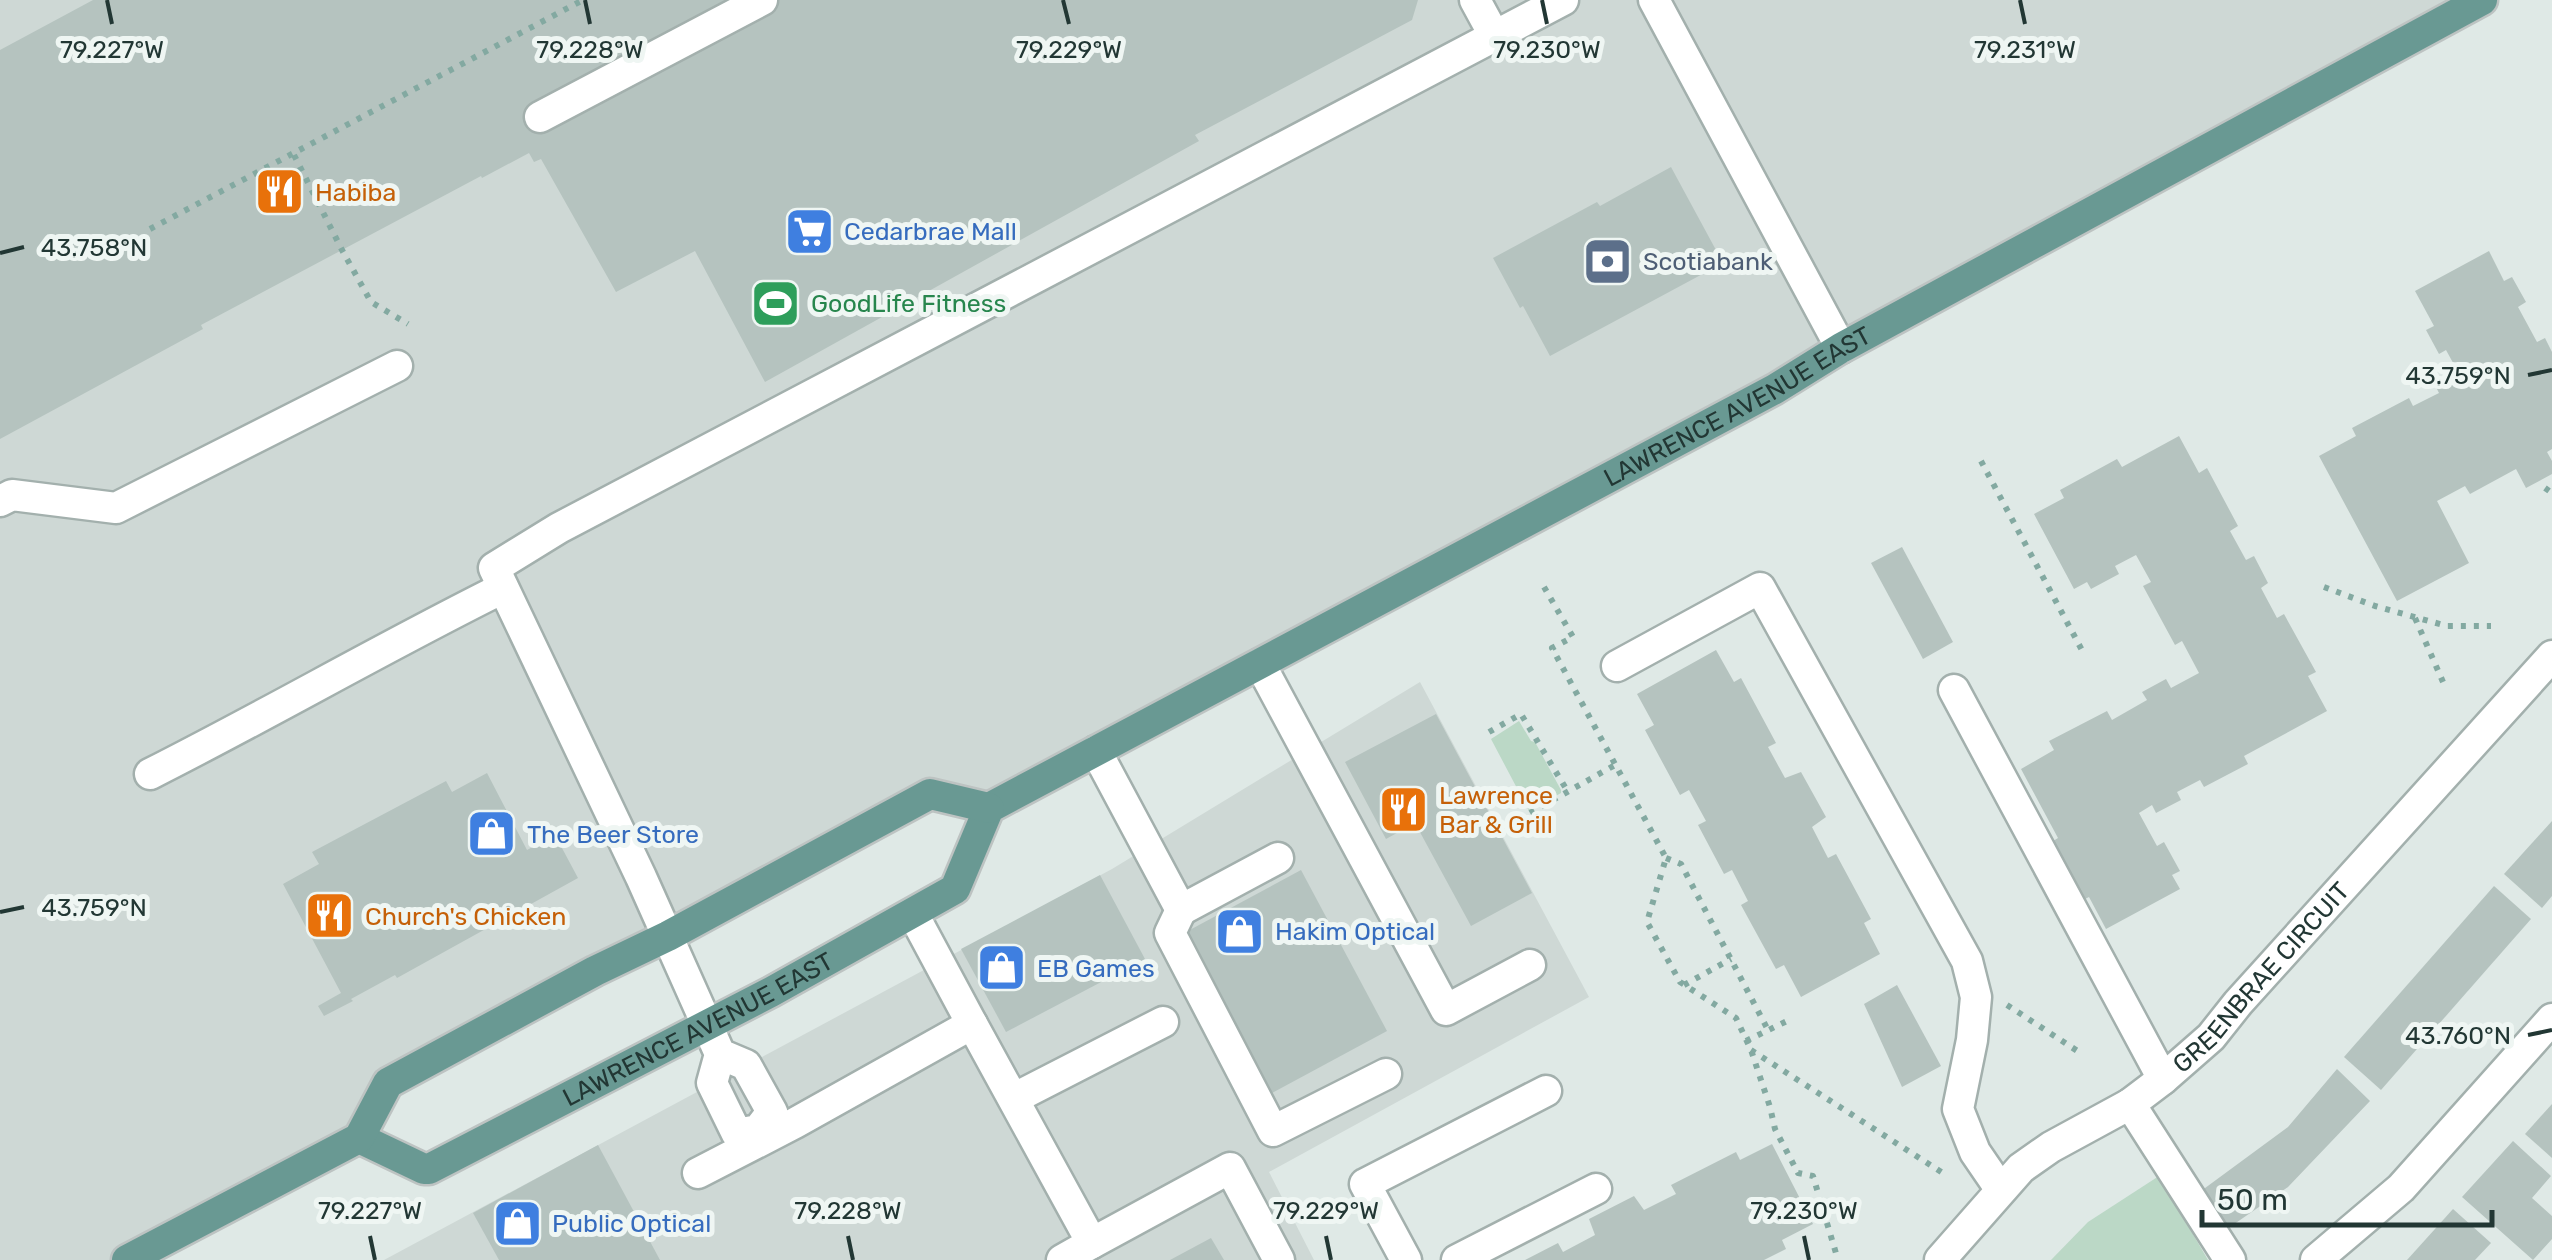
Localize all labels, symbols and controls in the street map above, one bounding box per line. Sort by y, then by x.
text: 79.227°W [60,35,164,64]
text: 79.228°W [536,35,644,64]
text: 79.229°W [1016,35,1122,64]
text: 79.230°W [1493,35,1601,64]
text: 79.231°W [1974,35,2076,64]
restaurant icon: Habiba [254,166,306,218]
place label: Habiba [315,178,396,207]
supermarket icon: Cedarbrae Mall [783,205,835,257]
place label: Cedarbrae Mall [844,217,1017,246]
text: 43.758°N [41,233,147,262]
bank icon: Scotiabank [1582,235,1634,287]
place label: Scotiabank [1643,247,1773,276]
sports icon: GoodLife Fitness [750,277,802,329]
place label: GoodLife Fitness [811,289,1006,318]
street label: LAWRENCE AVENUE EAST [1599,321,1876,493]
text: 43.759°N [2405,361,2511,390]
place label: Lawrence Bar & Grill [1439,781,1553,839]
restaurant icon: Lawrence Bar & Grill [1378,783,1430,835]
shop icon: The Beer Store [466,808,518,860]
place label: The Beer Store [527,820,699,849]
street label: GREENBRAE CIRCUIT [2167,876,2355,1079]
restaurant icon: Church's Chicken [304,890,356,942]
text: 43.759°N [41,893,147,922]
place label: Church's Chicken [365,902,566,931]
shop icon: Hakim Optical [1214,905,1266,957]
place label: Hakim Optical [1275,917,1435,946]
shop icon: EB Games [976,942,1028,994]
street label: LAWRENCE AVENUE EAST [558,946,838,1112]
place label: EB Games [1037,954,1155,983]
text: 43.760°N [2405,1021,2511,1050]
scale bar [2202,1165,2492,1227]
text: 50 m [2217,1182,2288,1218]
text: 79.227°W [318,1196,422,1225]
text: 79.228°W [794,1196,902,1225]
text: 79.229°W [1273,1196,1379,1225]
text: 79.230°W [1750,1196,1858,1225]
shop icon: Public Optical [491,1197,543,1249]
place label: Public Optical [552,1209,711,1238]

